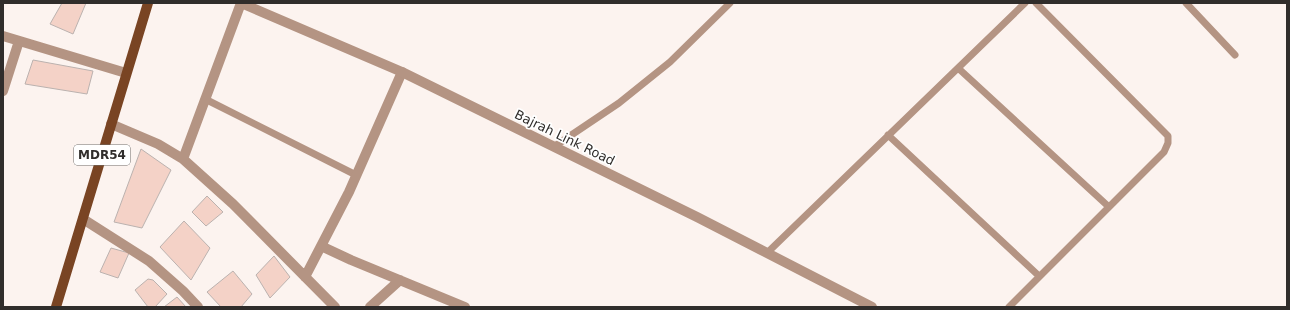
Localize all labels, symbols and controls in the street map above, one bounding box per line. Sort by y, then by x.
street label: Bajrah Link Road [512,107,617,168]
road number: MDR54 [74,145,130,165]

